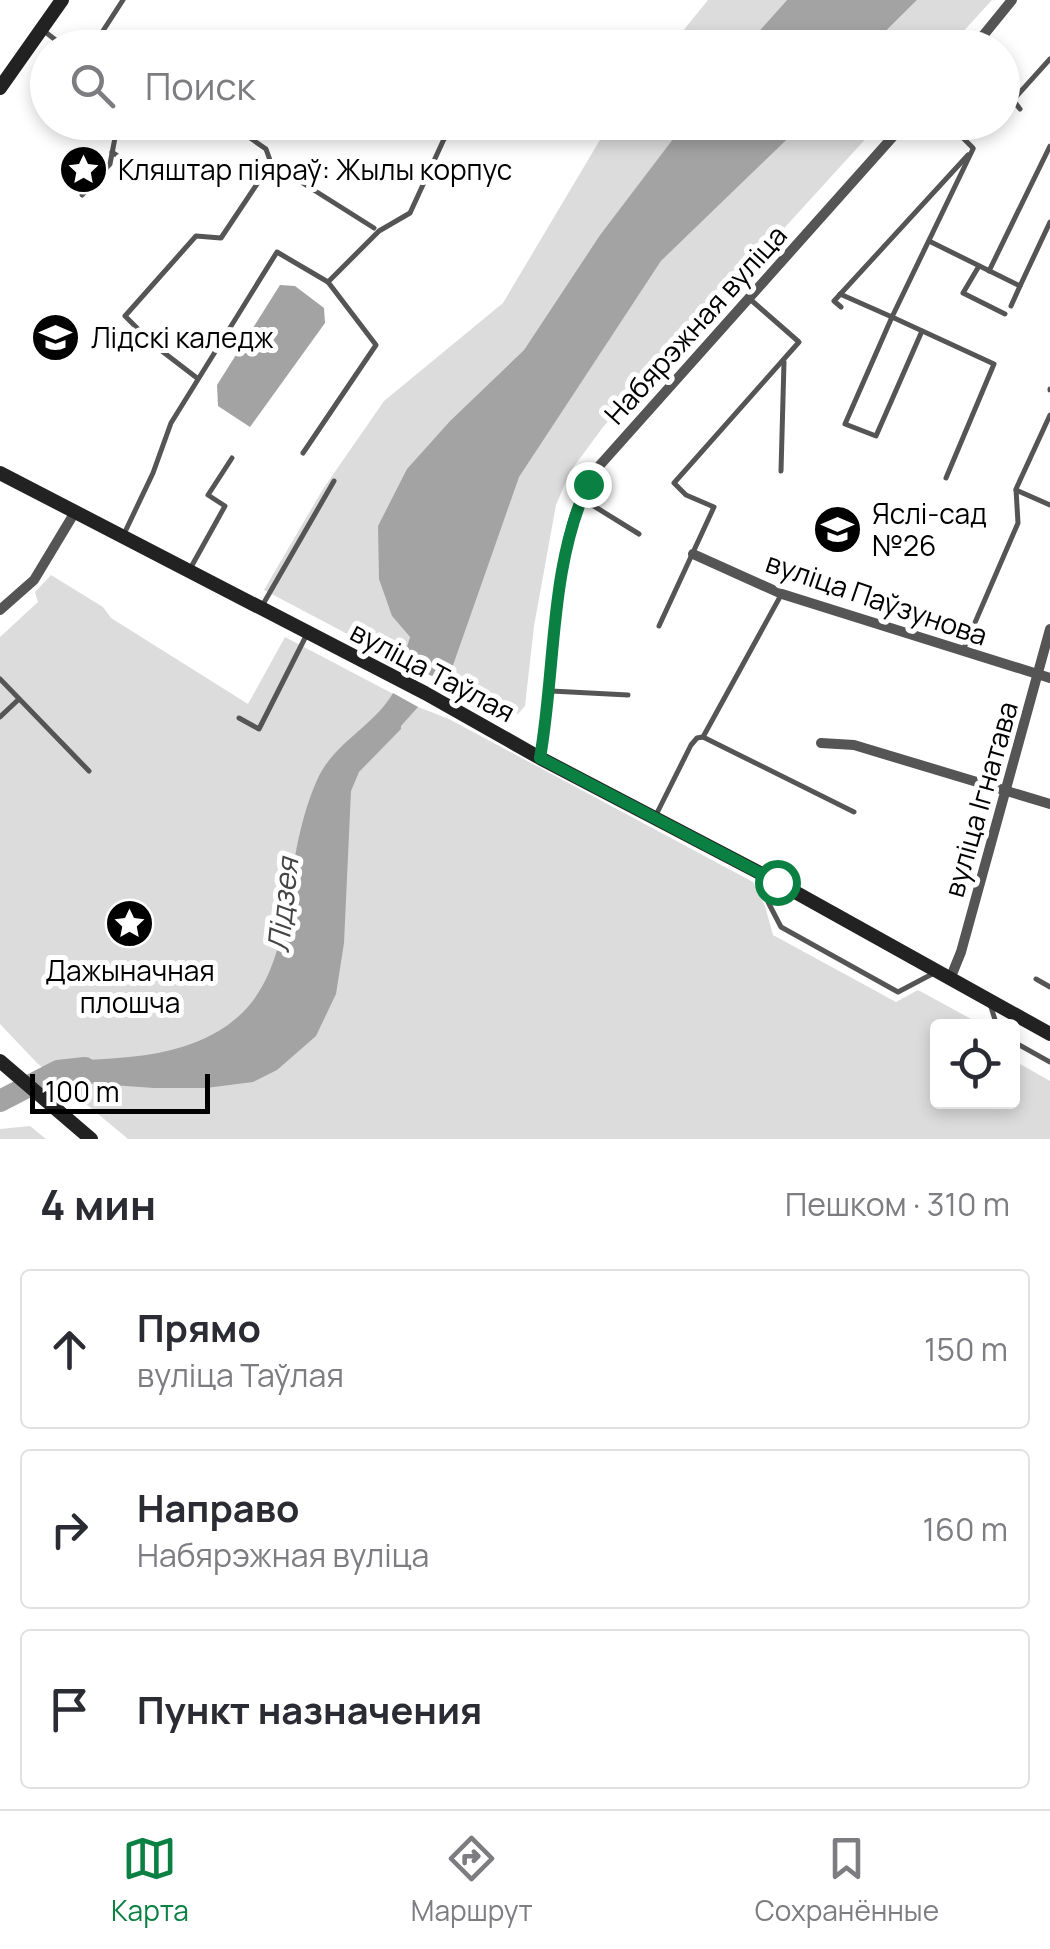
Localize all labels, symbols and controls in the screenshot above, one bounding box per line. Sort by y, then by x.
search box [30,30,1020,140]
icon: search [65,58,120,113]
text: Поиск [145,59,255,111]
place icon: Кляштар піяраў: Жылы корпус [57,143,109,195]
place label: Кляштар піяраў: Жылы корпус [118,150,512,188]
street label: Набярэжная вуліца [595,216,795,432]
school or university icon: Лідскі каледж [30,311,82,363]
place label: Лідскі каледж [91,318,274,356]
route end [566,462,612,508]
place label: Яслі-сад №26 [872,494,987,564]
school or university icon: Яслі-сад №26 [811,503,863,555]
street label: вуліца Паўзунова [761,542,993,654]
street label: вуліца Таўлая [344,612,522,730]
street label: вуліца Ігнатава [934,697,1026,901]
water label: Лідзея [257,853,308,954]
route start [755,860,801,906]
place icon: Дажыначная плошча [104,897,156,949]
place label: Дажыначная плошча [45,951,215,1021]
map controls [930,1019,1020,1109]
button: locate [930,1019,1020,1109]
scale bar [30,1069,210,1114]
text: 100 m [45,1072,119,1110]
text: 4 мин [40,1175,156,1233]
text: Пешком · 310 m [785,1182,1010,1226]
text: Прямо [137,1301,261,1353]
icon: ahead [42,1322,97,1377]
text: 150 m [924,1327,1008,1371]
text: вуліца Таўлая [137,1353,344,1397]
text: Направо [137,1481,299,1533]
icon: right [42,1502,97,1557]
text: 160 m [923,1507,1008,1551]
text: Набярэжная вуліца [137,1533,429,1577]
icon: arrive [42,1682,97,1737]
text: Пункт назначения [137,1683,482,1735]
tab: Карта [111,1831,189,1929]
tab: Маршрут [411,1831,533,1929]
tab: Сохранённые [755,1831,939,1929]

